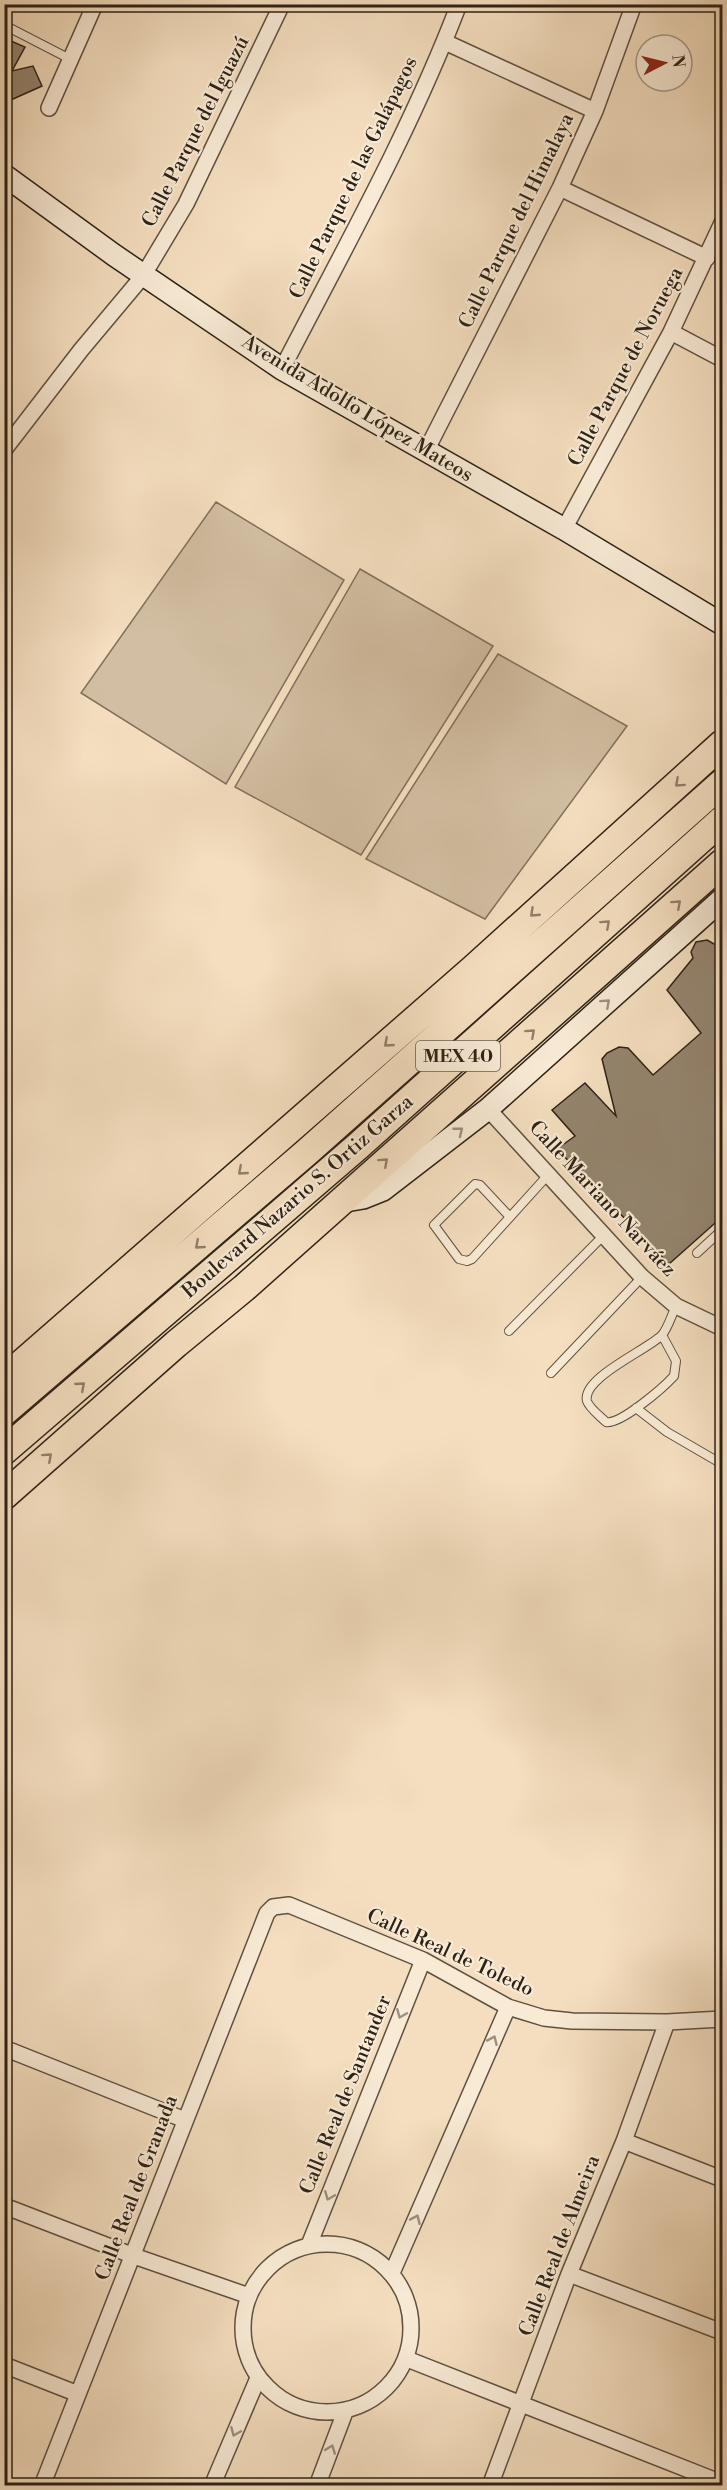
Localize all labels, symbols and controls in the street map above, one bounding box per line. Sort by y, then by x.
street label: Calle Parque del Iguazú [137,32,255,232]
north arrow [634,33,694,93]
street label: Calle Parque de las Galápagos [284,53,424,303]
text: N [667,54,689,69]
street label: Calle Parque del Himalaya [454,108,580,333]
street label: Calle Parque de Noruega [563,262,690,471]
street label: Avenida Adolfo López Mateos [236,329,477,488]
one-way arrow [675,776,686,787]
one-way arrow [670,900,680,911]
one-way arrow [530,906,541,917]
one-way arrow [599,920,610,931]
one-way arrow [599,999,610,1010]
one-way arrow [524,1029,534,1040]
one-way arrow [385,1036,395,1047]
road number: MEX 40 [416,1041,500,1071]
street label: Boulevard Nazario S. Ortiz Garza [177,1089,419,1305]
street label: Calle Mariano Narváez [523,1116,681,1282]
one-way arrow [453,1127,464,1138]
one-way arrow [378,1158,388,1169]
one-way arrow [238,1164,249,1175]
one-way arrow [195,1238,206,1249]
one-way arrow [74,1382,85,1393]
one-way arrow [41,1453,52,1464]
street label: Calle Real de Toledo [362,1903,538,2003]
street label: Calle Real de Santander [295,1991,398,2198]
one-way arrow [396,2008,408,2019]
one-way arrow [486,2036,498,2047]
street label: Calle Real de Granada [90,2091,184,2284]
street label: Calle Real de Almeira [514,2151,606,2340]
one-way arrow [323,2190,336,2200]
one-way arrow [408,2214,420,2225]
one-way arrow [230,2425,242,2436]
one-way arrow [324,2444,336,2455]

